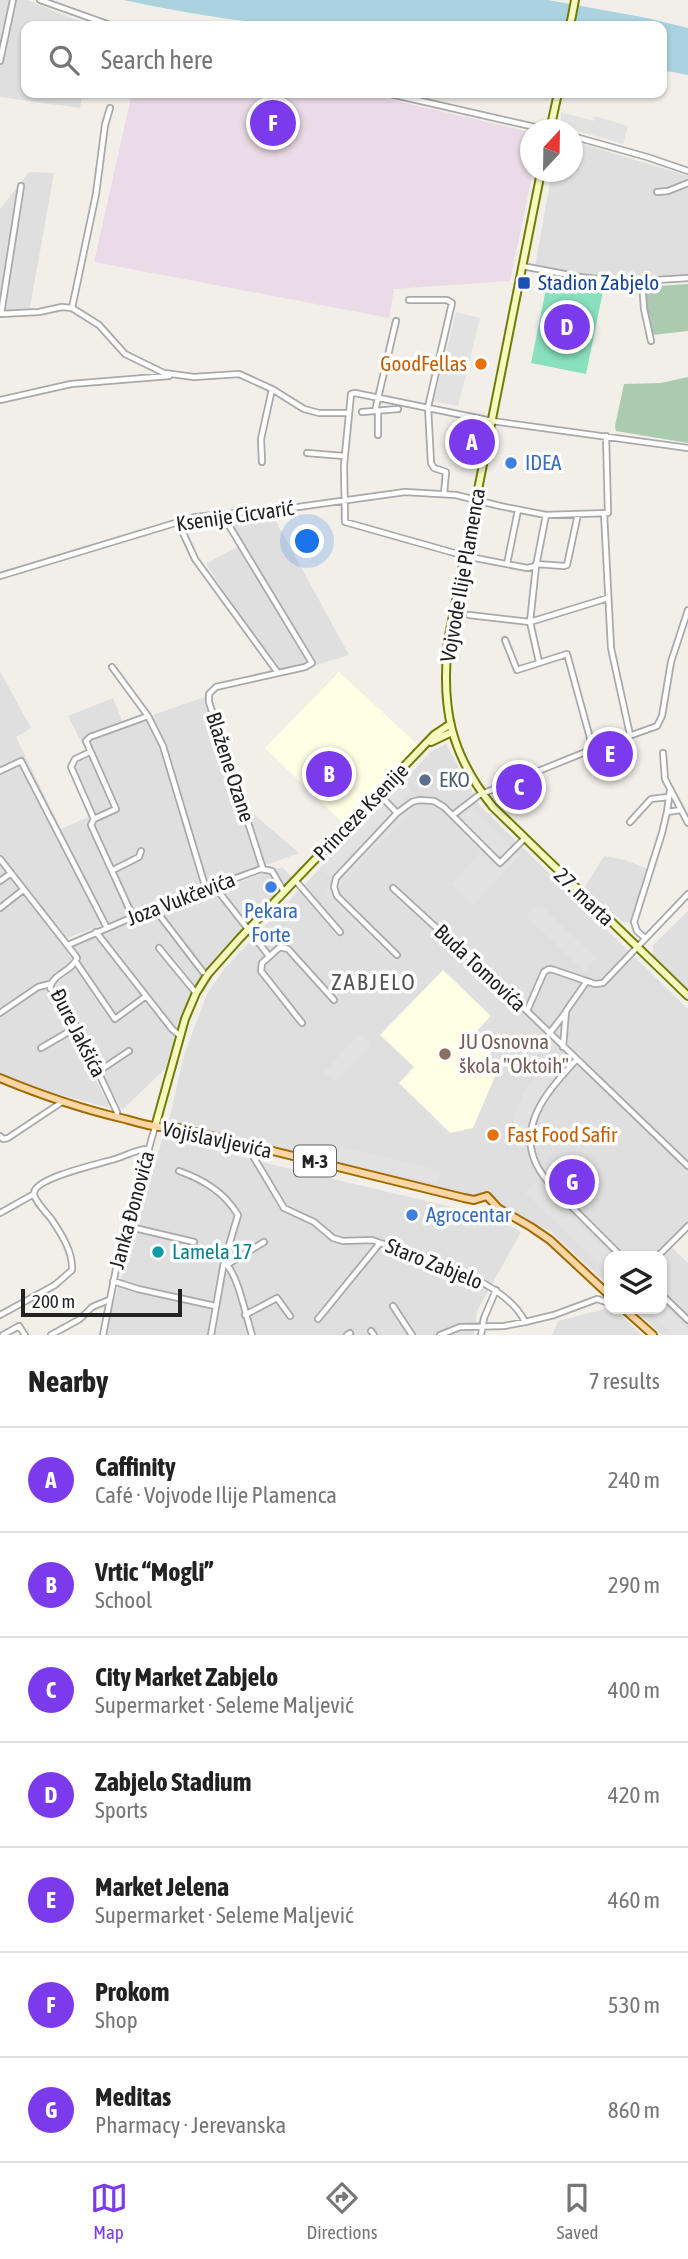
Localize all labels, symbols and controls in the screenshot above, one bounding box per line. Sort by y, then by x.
search box [21,21,667,98]
icon: search [45,41,83,79]
text: Search here [101,45,213,75]
pin: F [250,97,296,149]
north arrow [520,119,583,182]
place label: Stadion Zabjelo [538,270,659,294]
marker: Stadion Zabjelo [516,275,532,291]
pin: D [544,301,590,353]
place label: GoodFellas [380,351,467,375]
marker: GoodFellas [473,356,489,372]
pin: A [449,416,495,468]
place label: IDEA [525,450,562,474]
marker: IDEA [503,455,519,471]
street label: Vojvode Ilije Plamenca [435,486,489,664]
street label: Ksenije Cicvarić [174,495,295,535]
your location [290,524,324,558]
street label: Blažene Ozane [202,709,260,825]
pin: E [587,728,633,780]
pin: B [306,748,352,800]
street label: Princeze Ksenije [308,758,412,865]
pin: C [496,761,542,813]
place label: EKO [439,767,470,791]
marker: EKO [417,772,433,788]
street label: 27. marta [550,862,619,930]
street label: Joza Vukčevića [123,867,238,930]
marker: Pekara Forte [263,879,279,895]
place label: Pekara Forte [244,898,298,946]
street label: Buda Tomovića [430,919,531,1016]
district label: ZABJELO [331,969,417,995]
street label: Đure Jakšića [46,984,111,1081]
place label: JU Osnovna škola "Oktoih" [459,1029,569,1077]
marker: JU Osnovna škola "Oktoih" [437,1046,453,1062]
street label: Vojislavljevića [160,1116,274,1162]
place label: Fast Food Safir [507,1122,618,1146]
marker: Fast Food Safir [485,1127,501,1143]
road number: M-3 [294,1146,336,1176]
street label: Janka Đonovića [104,1148,158,1271]
pin: G [549,1156,595,1208]
place label: Agrocentar [426,1202,512,1226]
marker: Agrocentar [404,1207,420,1223]
street label: Staro Zabjelo [382,1233,486,1293]
place label: Lamela 17 [172,1239,253,1263]
marker: Lamela 17 [150,1244,166,1260]
map controls [604,1251,667,1314]
button: layers [604,1251,667,1314]
scale bar [21,1286,182,1318]
text: 200 m [32,1290,75,1312]
text: Nearby [28,1364,108,1398]
text: 7 results [589,1368,660,1394]
text: Caffinity [95,1452,176,1482]
text: A [45,1467,57,1493]
text: 240 m [608,1467,660,1493]
text: Café · Vojvode Ilije Plamenca [95,1482,337,1508]
text: Vrtic “Mogli” [95,1557,213,1587]
text: B [46,1572,56,1598]
text: 290 m [608,1572,660,1598]
text: School [95,1587,152,1613]
text: City Market Zabjelo [95,1662,278,1692]
text: C [46,1677,56,1703]
text: 400 m [608,1677,660,1703]
text: Supermarket · Seleme Maljević [95,1692,353,1718]
text: Zabjelo Stadium [95,1767,251,1797]
text: D [45,1782,57,1808]
text: 420 m [608,1782,660,1808]
text: Sports [95,1797,148,1823]
text: Market Jelena [95,1872,229,1902]
text: E [46,1887,56,1913]
text: 460 m [608,1887,660,1913]
text: Supermarket · Seleme Maljević [95,1902,353,1928]
text: Prokom [95,1977,170,2007]
text: F [46,1992,56,2018]
text: 530 m [608,1992,660,2018]
text: Shop [95,2007,138,2033]
text: Meditas [95,2082,171,2112]
text: G [45,2097,57,2123]
text: 860 m [608,2097,660,2123]
text: Pharmacy · Jerevanska [95,2112,286,2138]
tab: Map [90,2179,128,2243]
tab: Directions [307,2179,377,2243]
tab: Saved [556,2179,598,2243]

